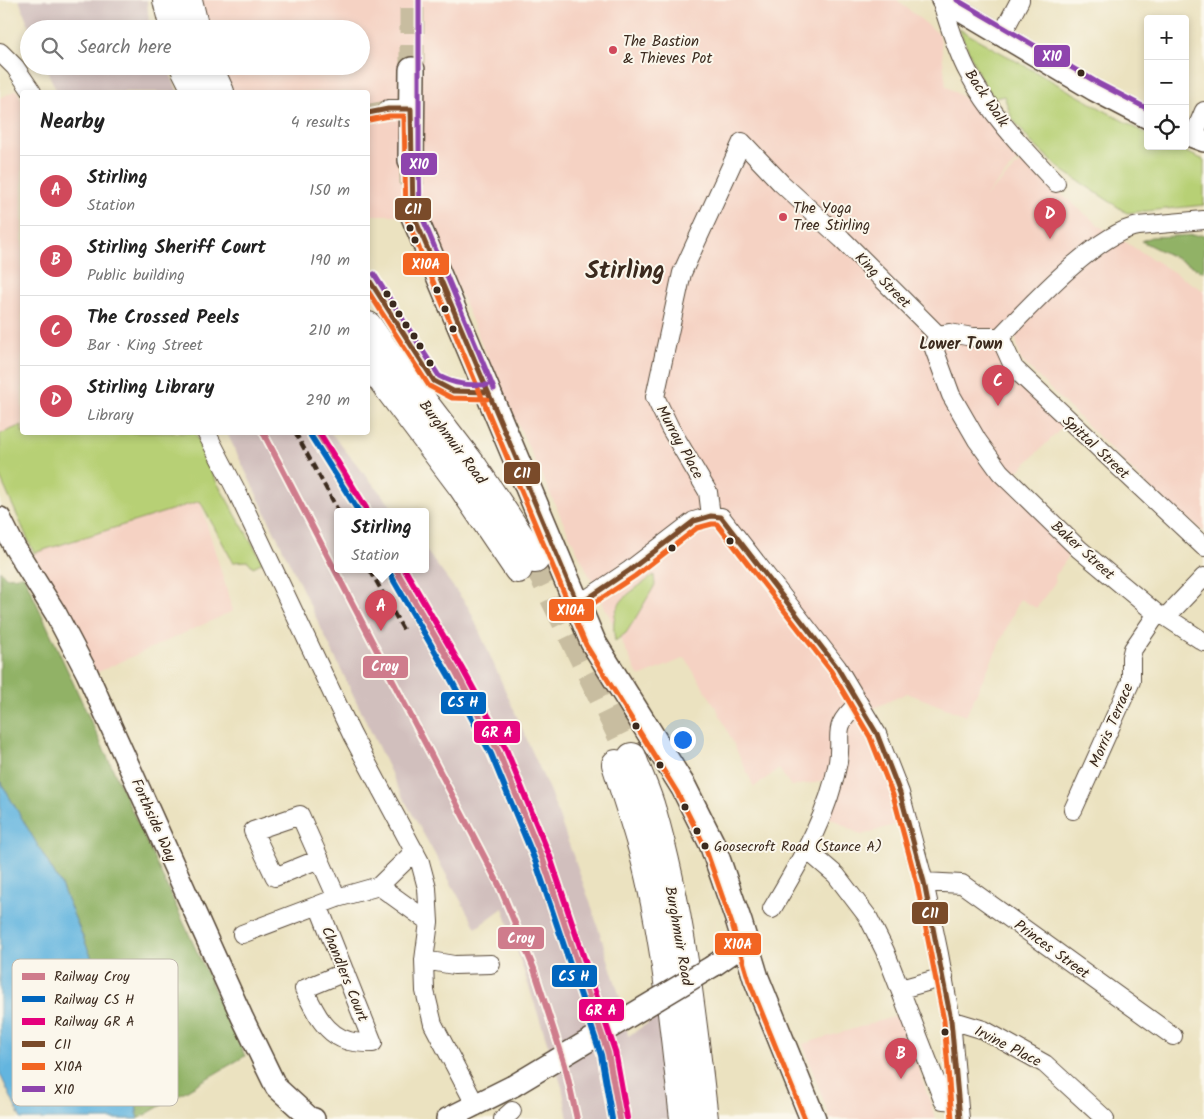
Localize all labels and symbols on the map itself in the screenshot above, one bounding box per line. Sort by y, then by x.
place label: The Bastion & Thieves Pot [623,30,712,71]
marker: The Bastion & Thieves Pot [607,44,619,56]
line badge: X10 [1033,44,1071,68]
text: X10 [1041,46,1063,68]
street label: Back Walk [958,65,1015,133]
unlabelled marker [1076,68,1086,78]
line badge: X10 [400,152,438,176]
text: X10 [408,154,430,176]
line badge: C11 [394,197,432,221]
place label: The Yoga Tree Stirling [793,197,870,238]
pin: D [1034,198,1066,239]
text: C11 [404,199,422,221]
marker: The Yoga Tree Stirling [777,211,789,223]
unlabelled marker [405,223,415,233]
unlabelled marker [410,235,420,245]
street label: King Street [848,247,916,315]
district label: Stirling [585,251,665,291]
line badge: X10A [402,252,450,276]
text: X10A [411,254,440,276]
unlabelled marker [432,285,442,295]
unlabelled marker [382,289,392,299]
unlabelled marker [388,299,398,309]
unlabelled marker [440,304,450,314]
unlabelled marker [394,309,404,319]
unlabelled marker [401,320,411,330]
unlabelled marker [448,324,458,334]
unlabelled marker [409,331,419,341]
district label: Lower Town [919,332,1003,357]
unlabelled marker [415,341,425,351]
unlabelled marker [425,358,435,368]
pin: C [982,365,1014,406]
street label: Burghmuir Road [412,395,492,490]
street label: Murray Place [649,401,709,484]
street label: Spittal Street [1056,410,1135,486]
line badge: C11 [503,461,541,485]
text: C11 [513,463,531,485]
street label: Baker Street [1045,515,1120,586]
unlabelled marker [725,536,735,546]
unlabelled marker [667,543,677,553]
pin: A [365,590,397,631]
line badge: X10A [548,598,595,622]
text: X10A [556,600,585,622]
line badge: Croy [362,655,409,679]
text: Croy [371,656,399,678]
street label: Morris Terrace [1083,679,1141,771]
line badge: CS H [440,691,487,715]
text: CS H [448,692,478,714]
line badge: GR A [473,720,521,744]
unlabelled marker [631,721,641,731]
text: GR A [482,722,513,744]
your location [670,727,696,753]
unlabelled marker [655,760,665,770]
street label: Forthside Way [124,775,183,867]
unlabelled marker [680,802,690,812]
unlabelled marker [692,826,702,836]
place label: Goosecroft Road (Stance A) [714,836,882,858]
marker: Goosecroft Road (Stance A) [700,841,710,851]
street label: Burghmuir Road [657,885,699,988]
line badge: C11 [911,901,949,925]
text: C11 [921,903,939,925]
street label: Princes Street [1009,914,1094,986]
street label: Chandlers Court [314,923,374,1026]
line badge: Croy [497,926,545,950]
text: Croy [507,928,535,950]
line badge: X10A [714,932,762,956]
text: X10A [723,934,752,956]
legend [12,959,178,1106]
line badge: CS H [551,964,598,988]
text: Railway Croy [54,966,130,988]
text: CS H [559,966,589,988]
text: Railway CS H [54,989,135,1011]
line badge: GR A [578,998,625,1022]
text: GR A [586,1000,617,1022]
text: Railway GR A [54,1011,135,1033]
street label: Irvine Place [970,1020,1046,1074]
unlabelled marker [940,1027,950,1037]
text: C11 [54,1034,71,1056]
pin: B [885,1038,917,1079]
text: X10A [54,1056,83,1078]
text: X10 [54,1079,74,1101]

